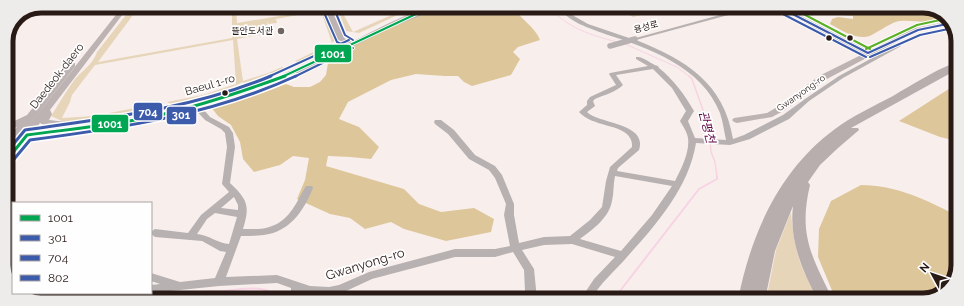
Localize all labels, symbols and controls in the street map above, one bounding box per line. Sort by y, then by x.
street label: 용성로 [633,19,659,35]
place label: 뜰안도서관 [232,26,274,36]
marker: 뜰안도서관 [276,26,286,36]
unlabelled marker [824,33,834,43]
unlabelled marker [845,33,855,43]
street label: Daedeok-daero [27,40,87,111]
line badge: 1001 [314,44,352,63]
text: 1001 [321,48,346,61]
street label: Baeul 1-ro [184,72,237,98]
street label: Gwanyong-ro [775,73,827,113]
unlabelled marker [220,88,230,98]
line badge: 704 [133,102,163,121]
text: 704 [138,106,158,119]
line badge: 301 [166,106,197,125]
text: 301 [172,109,191,122]
water label: 관평천 [696,109,718,147]
line badge: 1001 [91,114,129,133]
text: 1001 [98,118,123,131]
legend [12,202,152,294]
text: 1001 [48,211,73,225]
text: 301 [48,231,67,245]
street label: Gwanyong-ro [324,245,407,283]
text: 704 [48,251,69,265]
north arrow [912,254,952,294]
text: N [917,260,932,275]
text: 802 [48,271,69,285]

